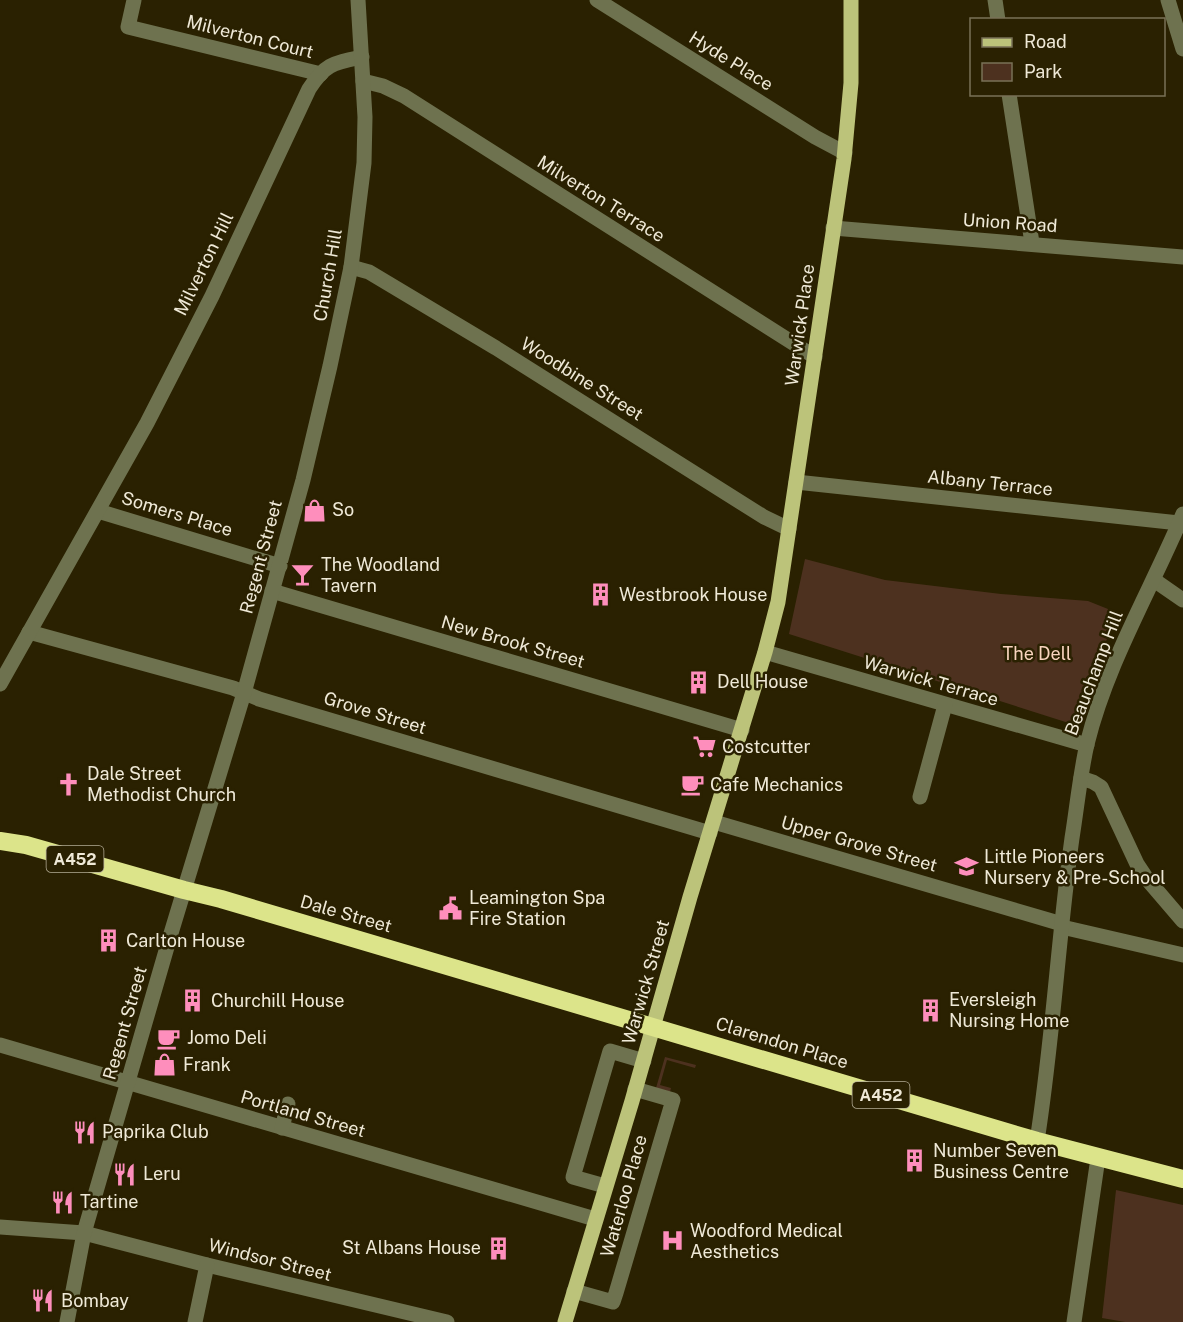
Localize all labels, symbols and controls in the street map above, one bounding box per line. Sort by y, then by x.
street label: Milverton Court [184,11,316,62]
legend [970,18,1165,96]
street label: Hyde Place [685,26,777,95]
text: Road [1024,31,1067,52]
text: Park [1024,61,1062,82]
street label: Milverton Terrace [534,151,669,246]
street label: Milverton Hill [170,209,238,319]
street label: Union Road [962,209,1058,236]
street label: Church Hill [309,227,346,323]
street label: Warwick Place [781,263,818,387]
street label: Woodbine Street [517,332,647,425]
street label: Albany Terrace [926,465,1054,500]
street label: Somers Place [119,487,235,540]
shop icon: So [301,497,327,523]
street label: Regent Street [235,498,286,616]
place label: So [332,499,354,520]
place label: The Woodland Tavern [321,554,440,596]
bar icon: The Woodland Tavern [290,562,316,588]
building icon: Westbrook House [588,582,614,608]
place label: Westbrook House [619,584,767,605]
street label: Beauchamp Hill [1060,607,1127,738]
street label: New Brook Street [439,611,587,672]
park label: The Dell [1003,643,1071,664]
street label: Warwick Terrace [861,651,1001,710]
building icon: Dell House [686,669,712,695]
place label: Dell House [717,671,808,692]
street label: Grove Street [321,687,429,738]
supermarket icon: Costcutter [691,734,717,760]
place label: Costcutter [722,736,810,757]
place label: Dale Street Methodist Church [87,763,236,805]
church icon: Dale Street Methodist Church [56,771,82,797]
cafe icon: Cafe Mechanics [679,772,705,798]
place label: Cafe Mechanics [710,774,843,795]
street label: Upper Grove Street [779,811,940,876]
road number: A452 [46,846,104,872]
place label: Little Pioneers Nursery & Pre-School [984,846,1166,888]
school or university icon: Little Pioneers Nursery & Pre-School [953,854,979,880]
place label: Leamington Spa Fire Station [469,887,605,929]
street label: Dale Street [298,890,394,937]
public building icon: Leamington Spa Fire Station [438,895,464,921]
street label: Warwick Street [618,917,673,1047]
building icon: Carlton House [95,928,121,954]
place label: Carlton House [126,930,245,951]
street label: Regent Street [98,964,151,1082]
building icon: Churchill House [180,988,206,1014]
place label: Eversleigh Nursing Home [949,989,1069,1031]
place label: Churchill House [211,990,344,1011]
building icon: Eversleigh Nursing Home [918,997,944,1023]
street label: Clarendon Place [713,1012,851,1073]
cafe icon: Jomo Deli [156,1025,182,1051]
place label: Jomo Deli [187,1027,267,1048]
shop icon: Frank [152,1052,178,1078]
place label: Frank [183,1054,231,1075]
road number: A452 [852,1082,910,1108]
street label: Portland Street [238,1086,368,1141]
restaurant icon: Paprika Club [71,1119,97,1145]
place label: Paprika Club [102,1121,209,1142]
street label: Waterloo Place [596,1132,651,1259]
place label: Number Seven Business Centre [933,1140,1069,1182]
building icon: Number Seven Business Centre [902,1148,928,1174]
restaurant icon: Leru [112,1161,138,1187]
place label: Leru [143,1163,181,1184]
restaurant icon: Tartine [49,1189,75,1215]
place label: Tartine [80,1191,139,1212]
place label: Woodford Medical Aesthetics [690,1220,843,1262]
hospital icon: Woodford Medical Aesthetics [659,1228,685,1254]
street label: Windsor Street [206,1234,334,1285]
building icon: St Albans House [486,1235,512,1261]
place label: St Albans House [342,1237,481,1258]
restaurant icon: Bombay [30,1288,56,1314]
place label: Bombay [61,1290,129,1311]

